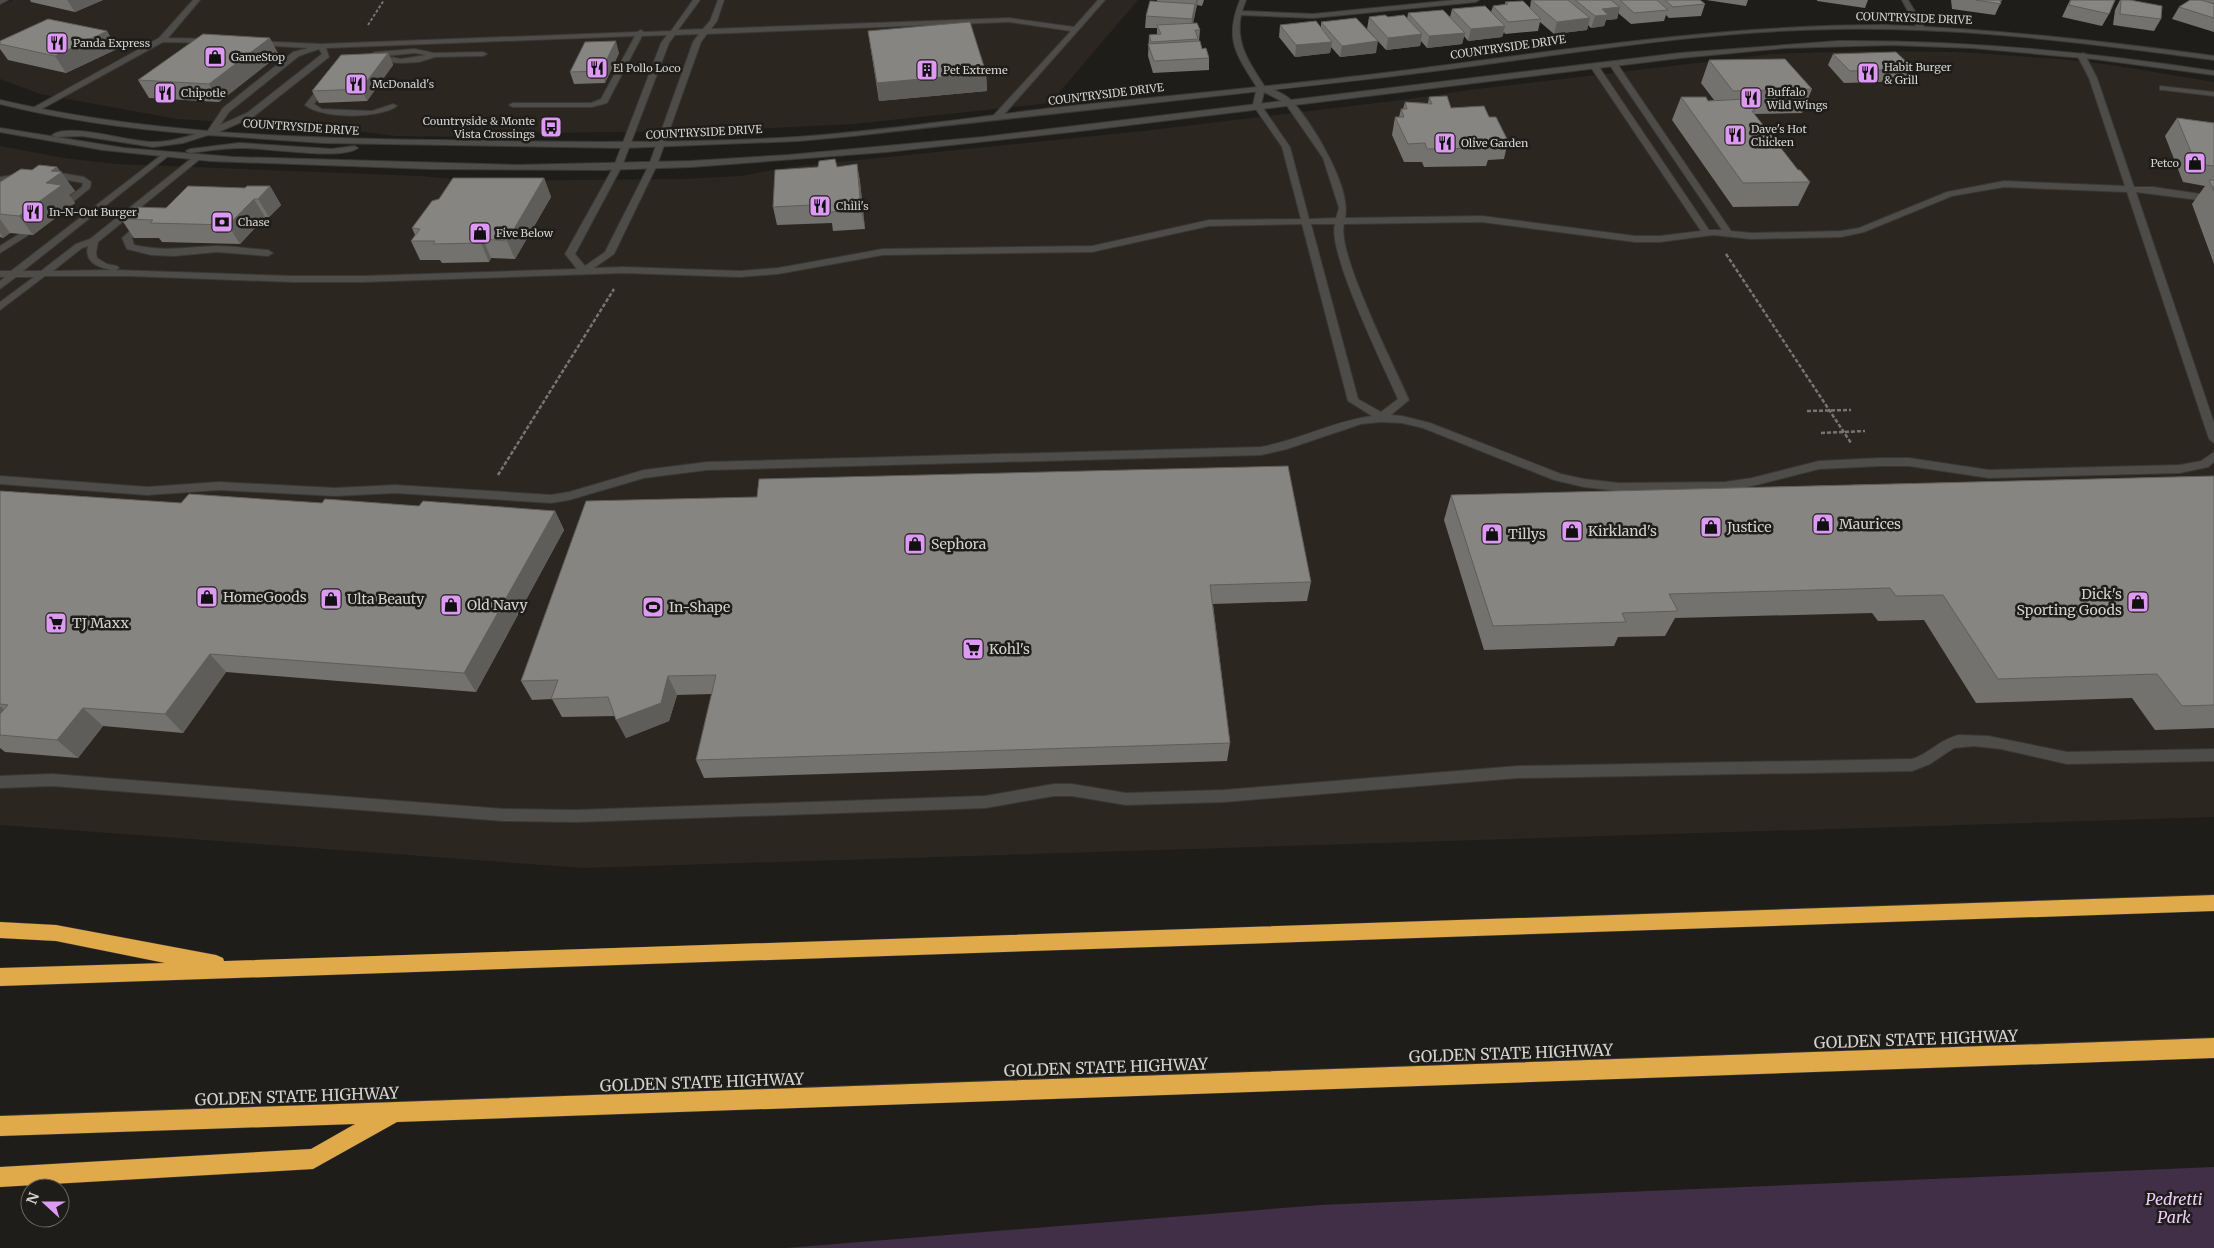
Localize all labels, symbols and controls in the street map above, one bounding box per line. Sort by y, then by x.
street label: COUNTRYSIDE DRIVE [1856,9,1972,27]
restaurant icon: Panda Express [45,31,69,55]
street label: COUNTRYSIDE DRIVE [1449,32,1567,62]
place label: Panda Express [73,36,150,50]
shop icon: GameStop [203,45,227,69]
place label: GameStop [231,50,285,64]
restaurant icon: El Pollo Loco [585,56,609,80]
building icon: Pet Extreme [915,58,939,82]
place label: Habit Burger & Grill [1884,60,1952,87]
place label: El Pollo Loco [613,61,681,75]
restaurant icon: Habit Burger & Grill [1856,61,1880,85]
place label: Pet Extreme [943,63,1008,77]
restaurant icon: McDonald's [344,72,368,96]
place label: McDonald's [372,77,434,91]
street label: COUNTRYSIDE DRIVE [1047,80,1165,108]
restaurant icon: Chipotle [153,81,177,105]
place label: Buffalo Wild Wings [1766,85,1828,112]
place label: Chipotle [181,86,226,100]
restaurant icon: Buffalo Wild Wings [1739,86,1763,110]
place label: Countryside & Monte Vista Crossings [423,114,535,141]
bus stop icon: Countryside & Monte Vista Crossings [539,115,563,139]
street label: COUNTRYSIDE DRIVE [242,116,360,138]
street label: COUNTRYSIDE DRIVE [646,122,763,142]
place label: Dave's Hot Chicken [1751,122,1807,149]
restaurant icon: Dave's Hot Chicken [1723,123,1747,147]
restaurant icon: Olive Garden [1433,131,1457,155]
place label: Olive Garden [1461,136,1529,150]
shop icon: Petco [2183,151,2207,175]
place label: Petco [2150,156,2180,170]
restaurant icon: Chili's [808,194,832,218]
place label: Chili's [836,199,869,213]
restaurant icon: In-N-Out Burger [21,200,45,224]
place label: In-N-Out Burger [49,205,137,219]
bank icon: Chase [210,210,234,234]
place label: Chase [238,215,270,229]
shop icon: Five Below [468,221,492,245]
place label: Five Below [496,226,554,240]
shop icon: Maurices [1811,512,1835,536]
shop icon: Justice [1699,515,1723,539]
place label: Maurices [1839,515,1901,533]
place label: Justice [1726,518,1772,536]
shop icon: Kirkland's [1560,519,1584,543]
shop icon: Tillys [1480,522,1504,546]
place label: Kirkland's [1588,522,1657,540]
place label: Tillys [1508,525,1546,543]
shop icon: Sephora [903,532,927,556]
place label: Sephora [931,535,987,553]
shop icon: HomeGoods [195,585,219,609]
place label: Dick's Sporting Goods [2017,585,2122,619]
shop icon: Ulta Beauty [319,587,343,611]
place label: HomeGoods [223,588,307,606]
place label: Ulta Beauty [347,590,425,608]
shop icon: Dick's Sporting Goods [2126,590,2150,614]
shop icon: Old Navy [439,593,463,617]
sports icon: In-Shape [641,595,665,619]
place label: Old Navy [467,596,528,614]
place label: In-Shape [669,598,730,616]
supermarket icon: TJ Maxx [44,611,68,635]
place label: TJ Maxx [72,614,129,632]
supermarket icon: Kohl's [961,637,985,661]
place label: Kohl's [989,640,1030,658]
street label: GOLDEN STATE HIGHWAY [1813,1025,2019,1053]
street label: GOLDEN STATE HIGHWAY [1408,1039,1614,1067]
street label: GOLDEN STATE HIGHWAY [1003,1053,1209,1081]
street label: GOLDEN STATE HIGHWAY [599,1068,805,1096]
street label: GOLDEN STATE HIGHWAY [194,1082,400,1110]
north arrow [20,1178,70,1228]
park label: Pedretti Park [2146,1189,2203,1227]
text: N [22,1190,43,1207]

